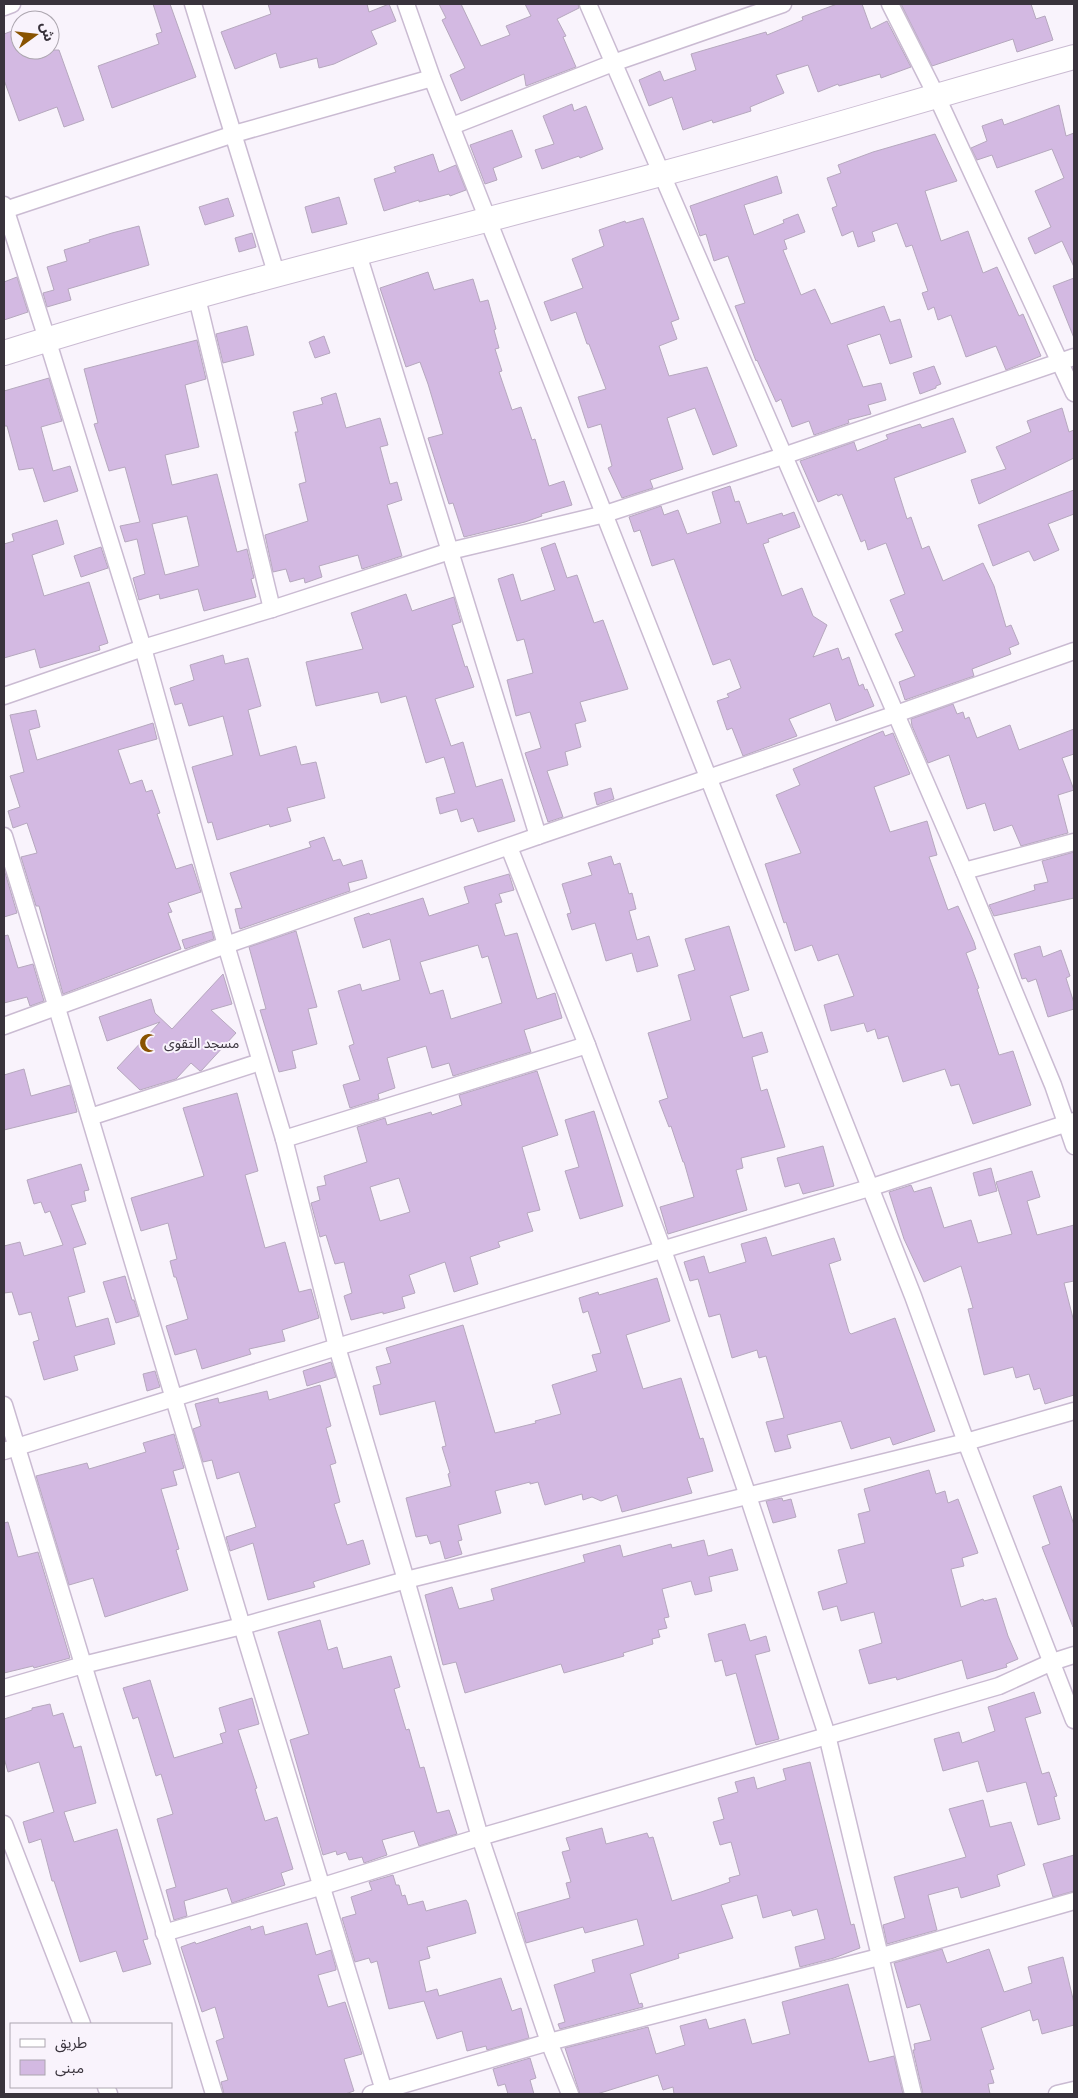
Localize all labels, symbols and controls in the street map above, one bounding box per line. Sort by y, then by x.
north arrow [10,10,60,60]
text: ش [35,20,60,43]
mosque icon: مسجد التقوى [138,1032,160,1054]
place label: مسجد التقوى [164,1033,239,1053]
legend [10,2023,172,2088]
text: طريق [55,2032,87,2053]
text: مبنى [55,2057,84,2078]

